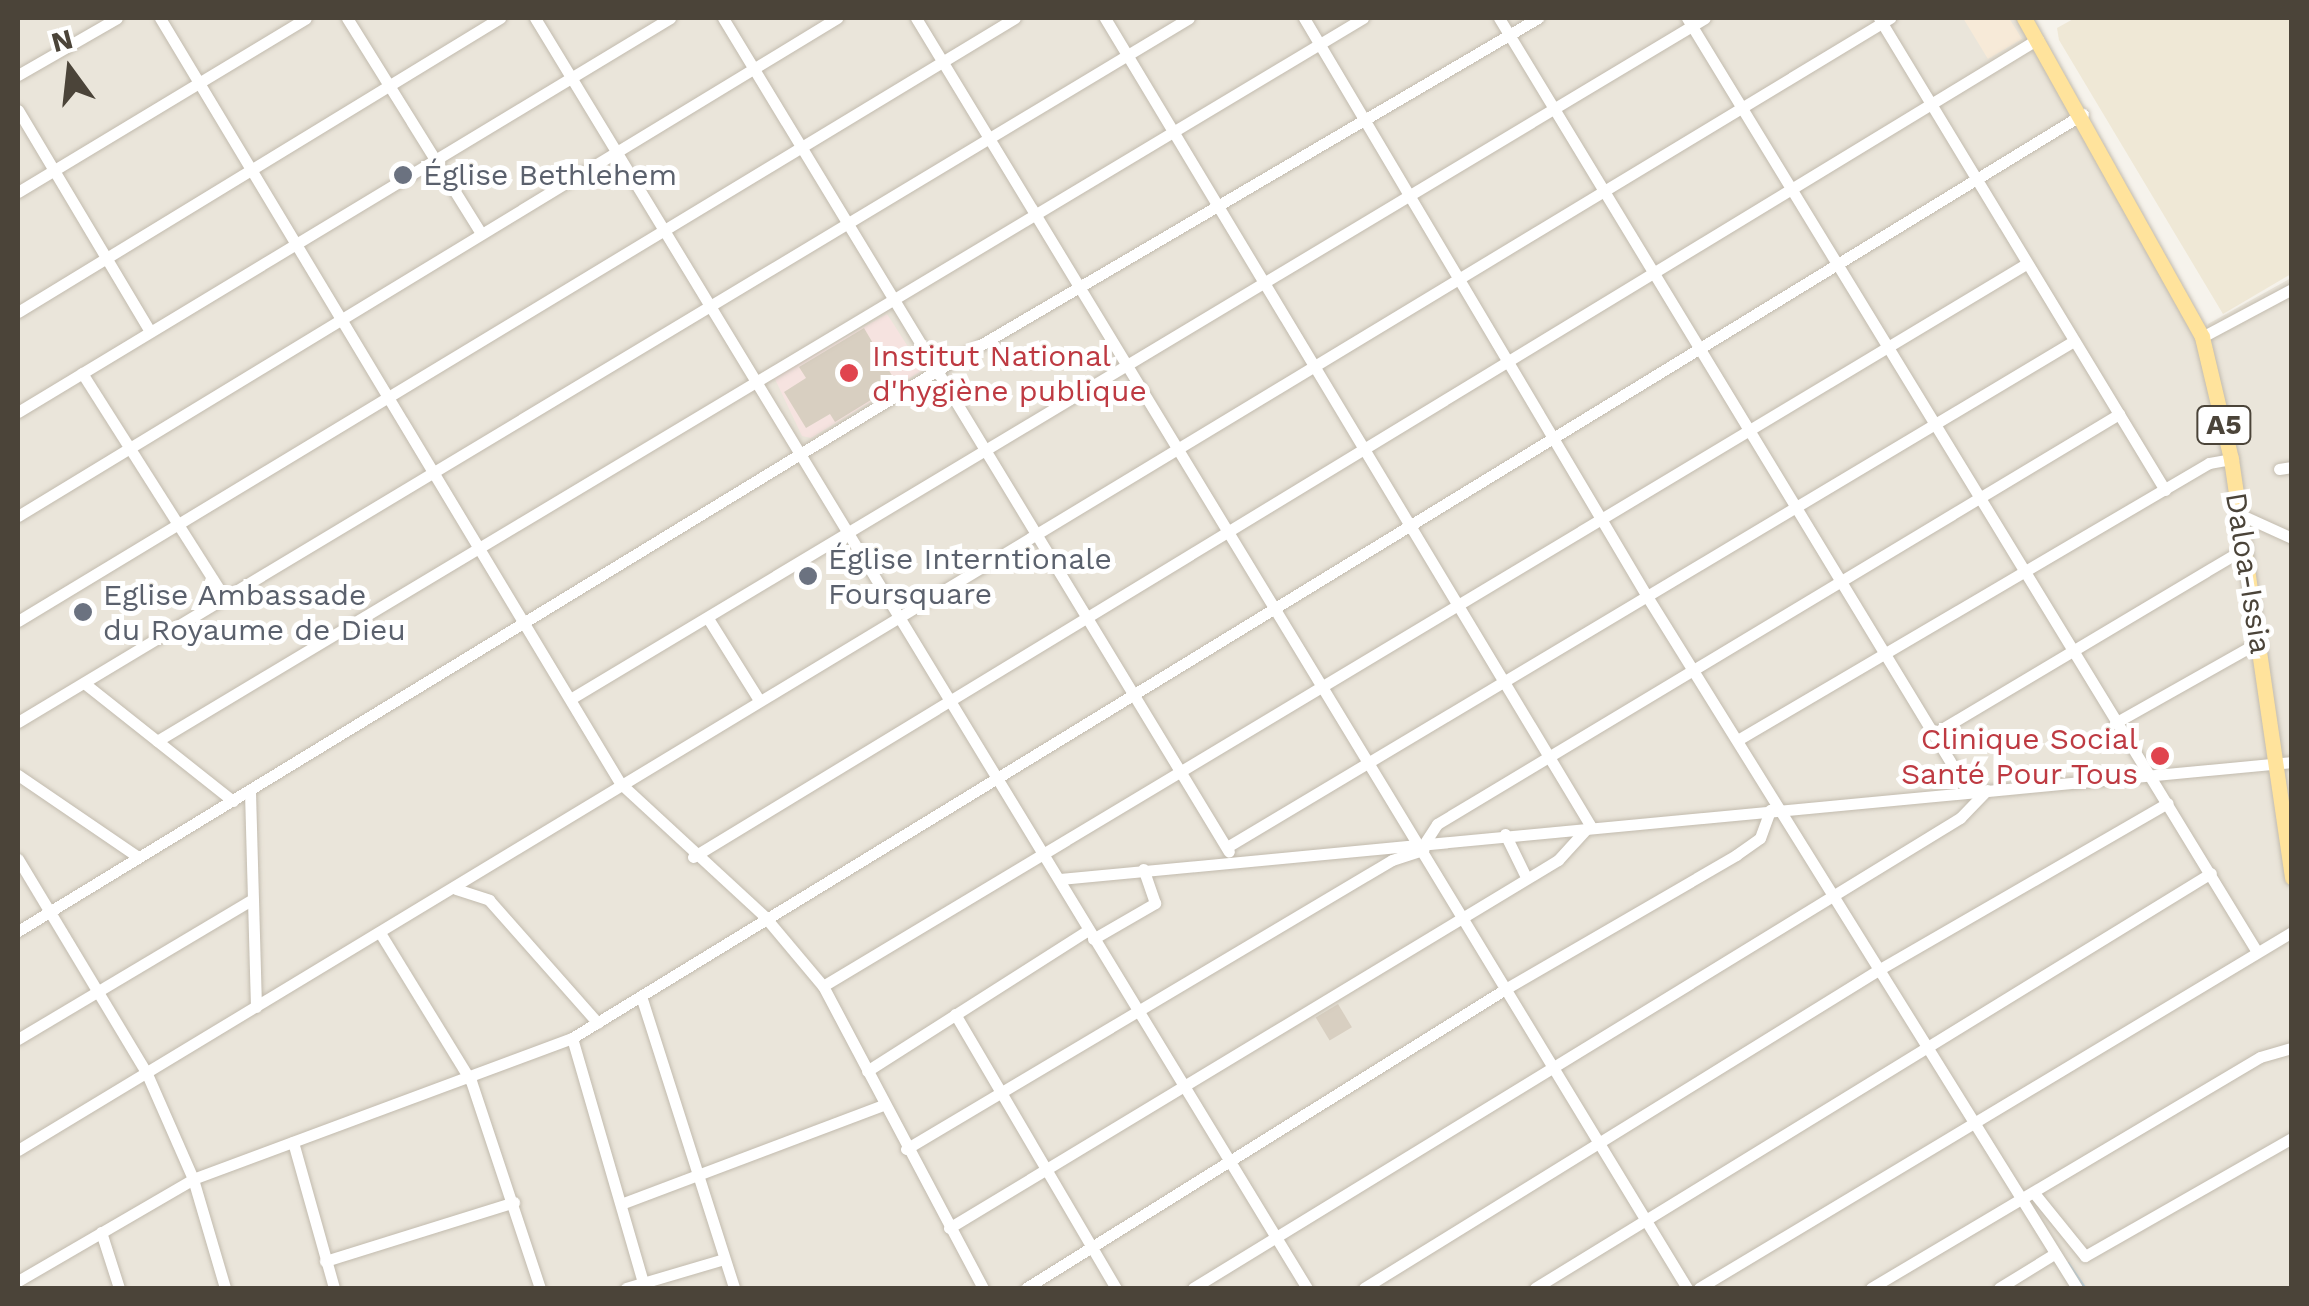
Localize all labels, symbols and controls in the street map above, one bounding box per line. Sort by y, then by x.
north arrow [20,20,120,120]
text: N [48,22,76,59]
place label: Église Bethlehem [423,157,677,193]
marker: Église Bethlehem [392,164,414,186]
place label: Institut National d'hygiène publique [872,338,1147,408]
marker: Institut National d'hygiène publique [836,360,862,386]
road number: A5 [2194,402,2254,448]
street label: Daloa-Issia [2217,490,2279,656]
place label: Église Interntionale Foursquare [828,541,1112,612]
marker: Église Interntionale Foursquare [797,565,819,587]
place label: Eglise Ambassade du Royaume de Dieu [103,577,406,648]
marker: Eglise Ambassade du Royaume de Dieu [72,601,94,623]
place label: Clinique Social Santé Pour Tous [1899,721,2138,792]
marker: Clinique Social Santé Pour Tous [2147,743,2173,769]

